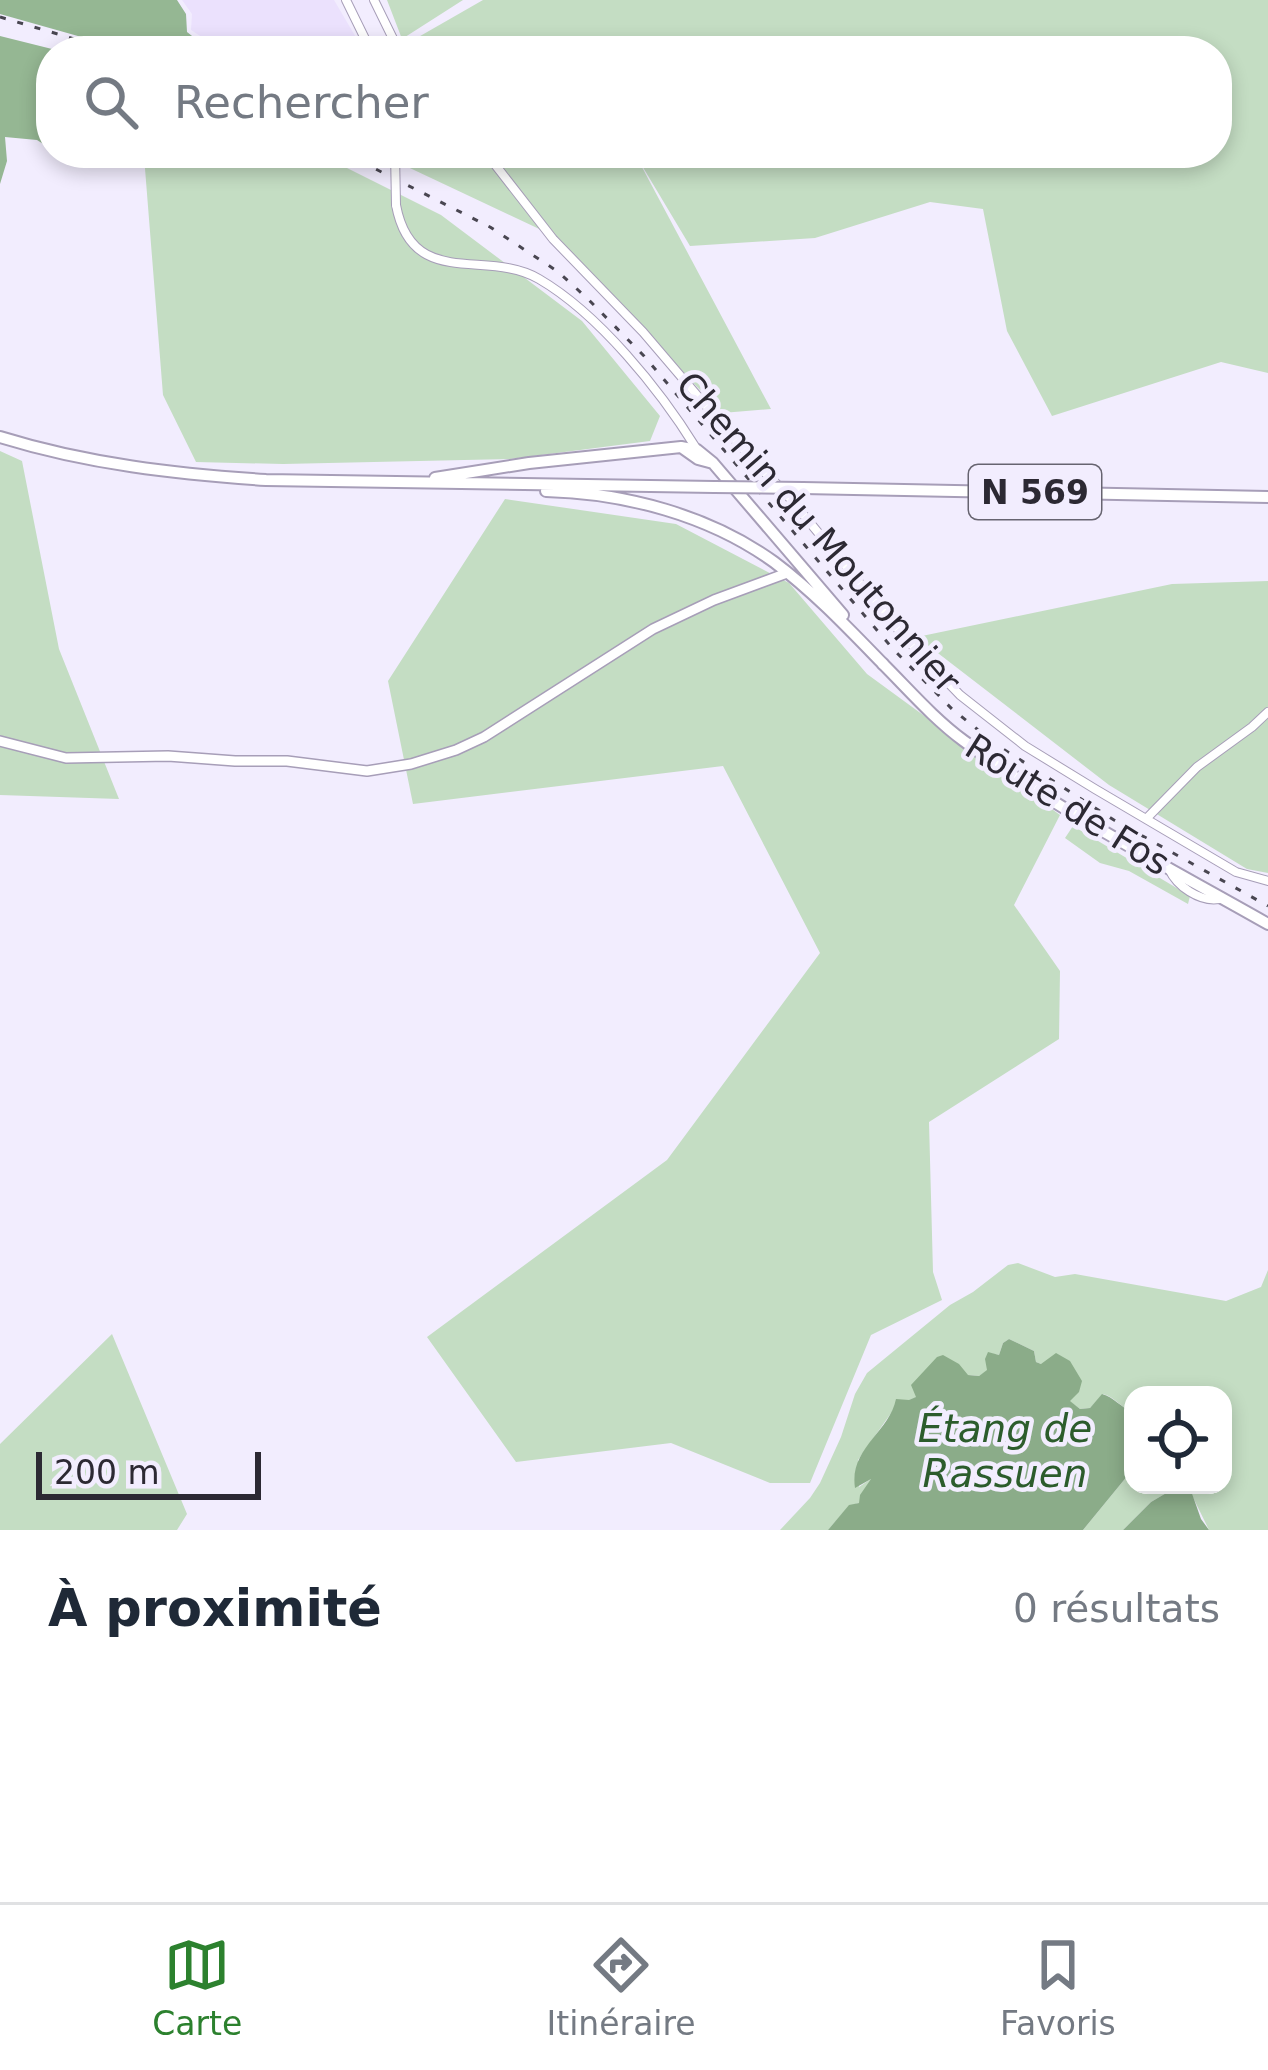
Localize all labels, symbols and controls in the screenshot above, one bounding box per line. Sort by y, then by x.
search box [36,36,1232,168]
icon: search [78,69,144,135]
text: Rechercher [174,76,429,129]
street label: Chemin du Moutonnier [668,364,969,701]
road number: N 569 [969,465,1101,519]
street label: Route de Fos [958,725,1177,883]
map controls [1124,1386,1232,1494]
button: locate [1124,1386,1232,1494]
water label: Étang de Rassuen [918,1405,1092,1496]
scale bar [36,1446,261,1499]
text: 200 m [54,1453,160,1492]
text: À proximité [48,1579,382,1638]
text: 0 résultats [1013,1586,1220,1631]
tab: Carte [152,1932,242,2043]
tab: Itinéraire [547,1932,696,2043]
tab: Favoris [1000,1932,1116,2043]

